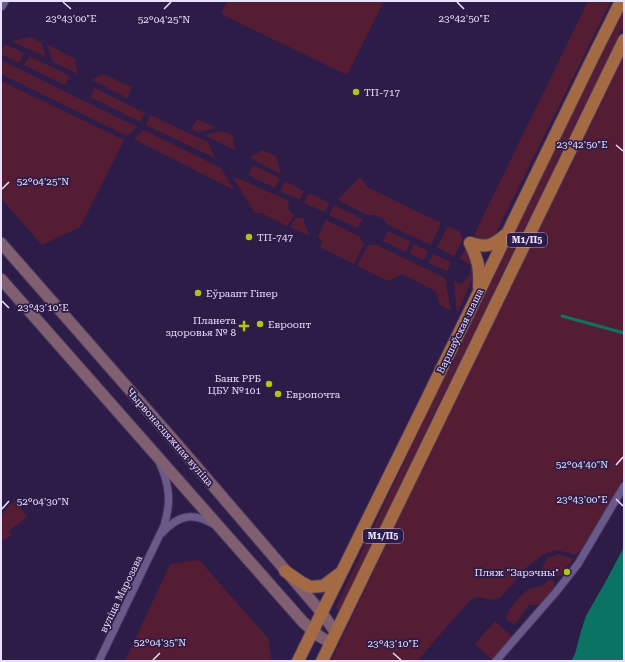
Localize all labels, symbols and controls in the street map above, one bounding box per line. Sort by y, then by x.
text: 23°43'00"E [45,13,97,24]
text: 23°42'50"E [438,13,490,24]
text: 52°04'25"N [138,14,190,25]
marker: ТП-717 [351,87,361,97]
place label: ТП-717 [364,87,401,98]
text: 23°42'50"E [556,139,608,150]
text: 52°04'25"N [17,176,69,187]
marker: ТП-747 [244,232,254,242]
place label: ТП-747 [257,232,294,243]
road number: М1/П5 [507,233,547,247]
street label: Варшаўская шаша [435,286,486,375]
marker: Еўраапт Гіпер [193,288,203,298]
place label: Еўраапт Гіпер [206,288,278,299]
text: 23°43'10"E [17,302,69,313]
place label: Планета здоровья № 8 [166,315,237,338]
marker: Евроопт [255,319,265,329]
place label: Евроопт [268,319,311,330]
marker: Планета здоровья № 8 [239,321,249,331]
place label: Банк РРБ ЦБУ №101 [208,373,262,396]
marker: Банк РРБ ЦБУ №101 [264,379,274,389]
street label: Чырвонасцяжная вуліца [125,386,216,489]
marker: Европочта [273,389,283,399]
place label: Европочта [286,389,341,400]
text: 52°04'40"N [556,459,608,470]
text: 23°43'00"E [556,494,608,505]
text: 52°04'30"N [17,496,69,507]
road number: М1/П5 [363,529,403,543]
street label: вуліца Марозава [98,553,145,634]
place label: Пляж "Зарэчны" [474,567,559,578]
marker: Пляж "Зарэчны" [562,567,572,577]
text: 52°04'35"N [134,637,186,648]
text: 23°43'10"E [367,638,419,649]

